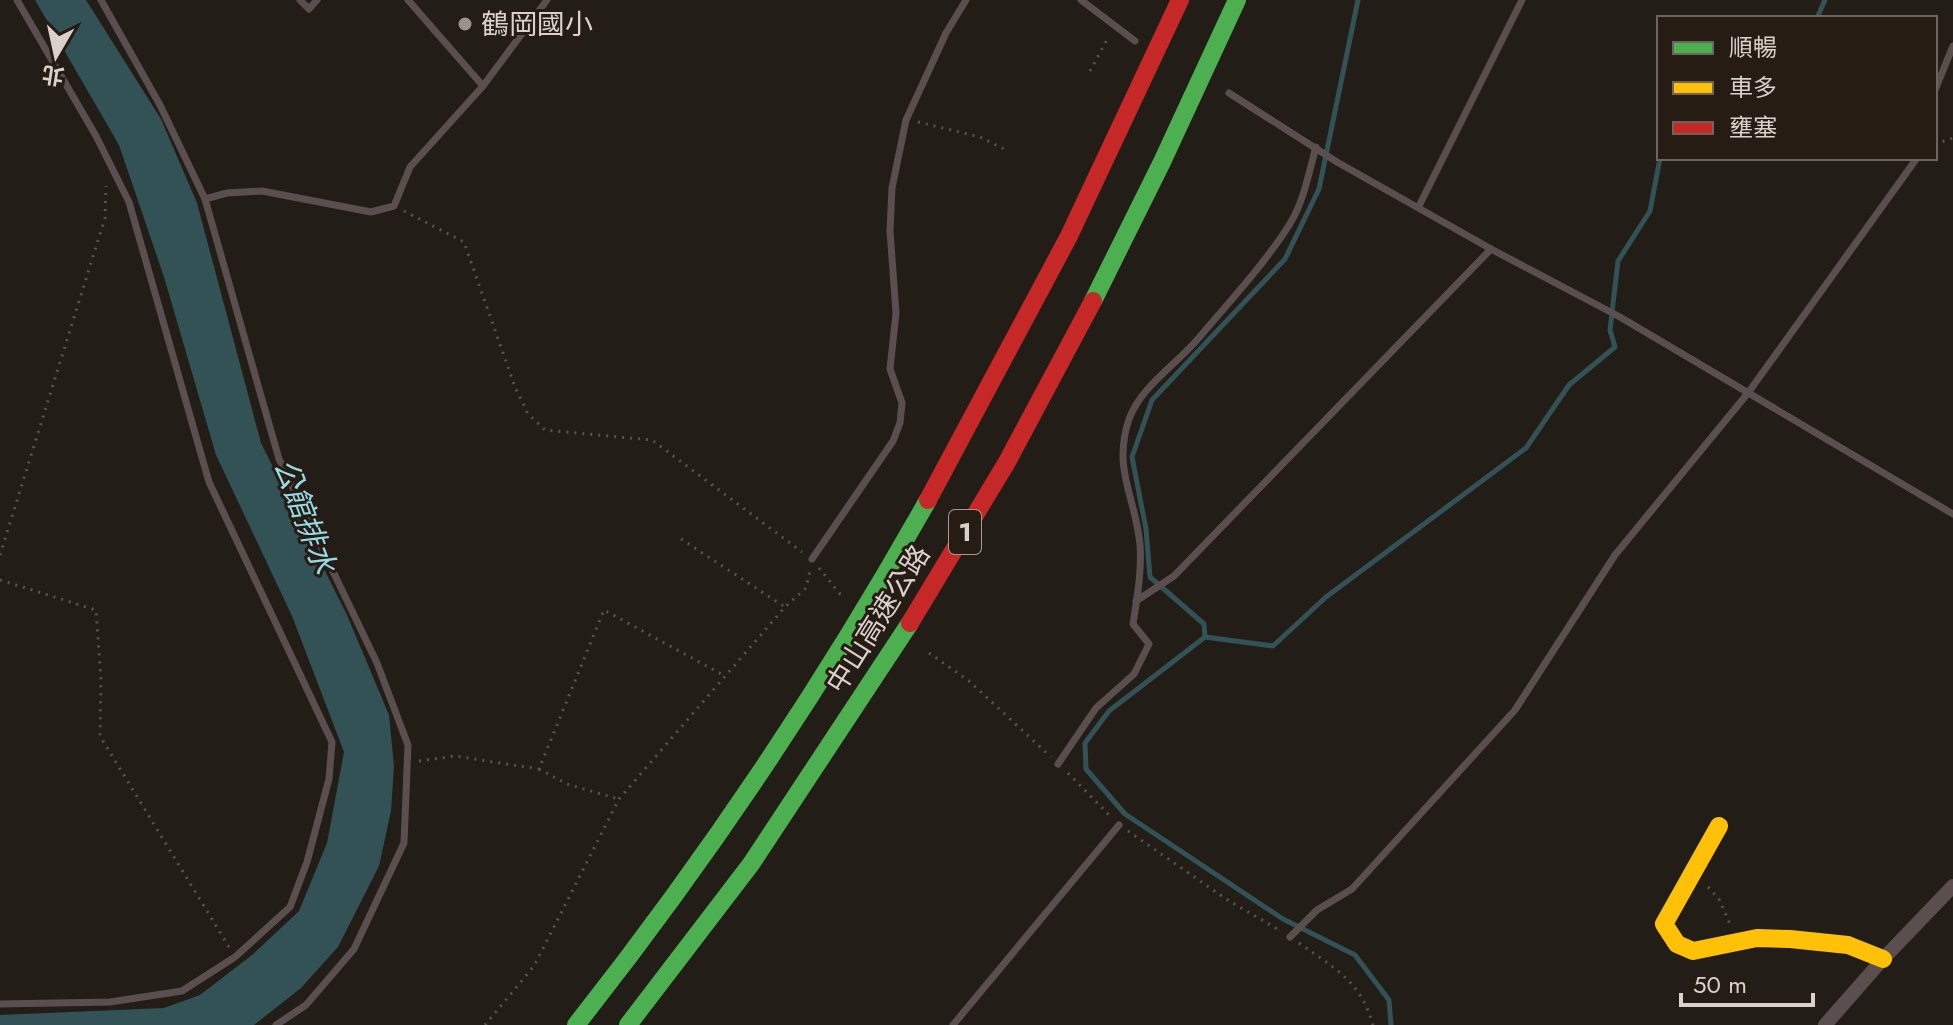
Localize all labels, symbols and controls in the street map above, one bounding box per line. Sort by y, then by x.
place label: 鶴岡國小 [481,4,593,45]
marker: 鶴岡國小 [456,15,474,33]
north arrow [16,16,96,96]
legend [1657,16,1937,160]
text: 順暢 [1729,30,1777,65]
text: 北 [39,58,66,93]
text: 車多 [1729,70,1777,105]
text: 壅塞 [1729,110,1777,145]
water label: 公館排水 [263,452,347,582]
road number: 1 [949,510,981,554]
street label: 中山高速公路 [816,537,940,701]
scale bar [1681,957,1813,1007]
text: 50 m [1693,967,1747,1002]

